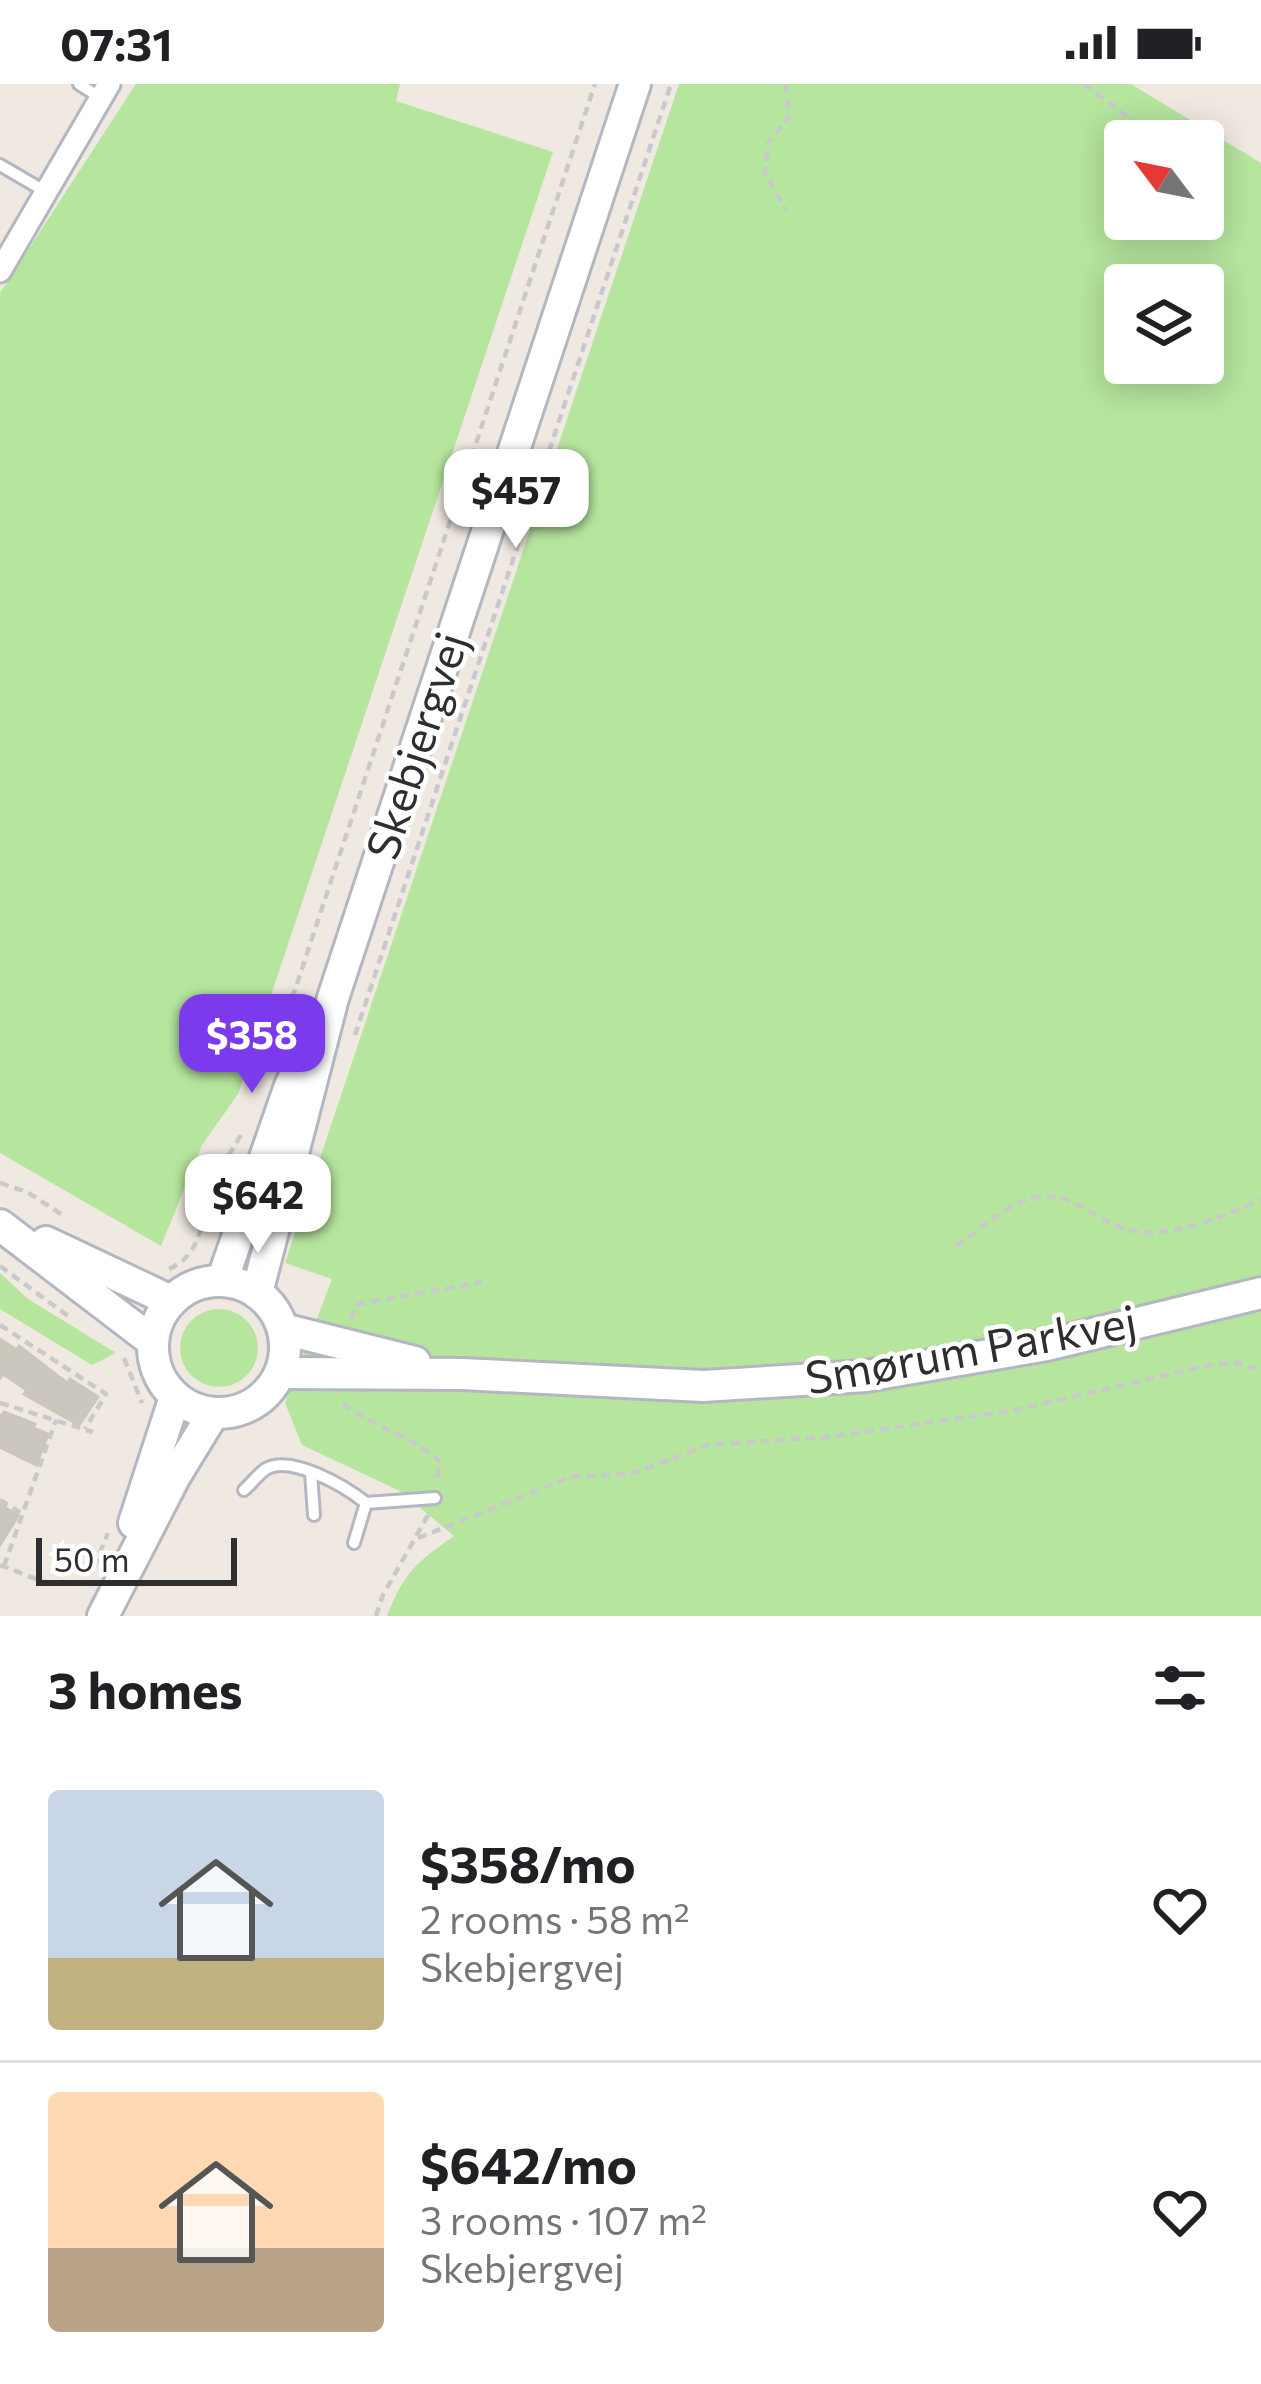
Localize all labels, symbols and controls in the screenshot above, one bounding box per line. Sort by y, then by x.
text: 07:31 [60,15,173,70]
north arrow [1104,120,1224,240]
map controls [1104,120,1224,384]
button: layers [1104,264,1224,384]
pin: $457 [445,449,587,551]
text: $457 [471,464,561,512]
street label: Skebjergvej [352,625,477,866]
pin: $358 [181,994,323,1096]
text: $358 [206,1009,298,1057]
pin: $642 [187,1154,329,1256]
text: $642 [212,1169,304,1217]
street label: Smørum Parkvej [801,1291,1140,1404]
scale bar [36,1532,237,1585]
text: 50 m [54,1538,130,1579]
icon: filters [1147,1655,1213,1721]
text: 3 homes [48,1657,243,1720]
text: $358/mo [420,1831,636,1894]
icon: home [144,1838,288,1982]
icon: heart [1147,1877,1213,1943]
text: 2 rooms · 58 m² [420,1894,690,1942]
text: Skebjergvej [420,1942,624,1990]
text: $642/mo [420,2132,637,2195]
icon: home [144,2140,288,2284]
icon: heart [1147,2179,1213,2245]
text: 3 rooms · 107 m² [420,2195,707,2243]
text: Skebjergvej [420,2243,624,2291]

